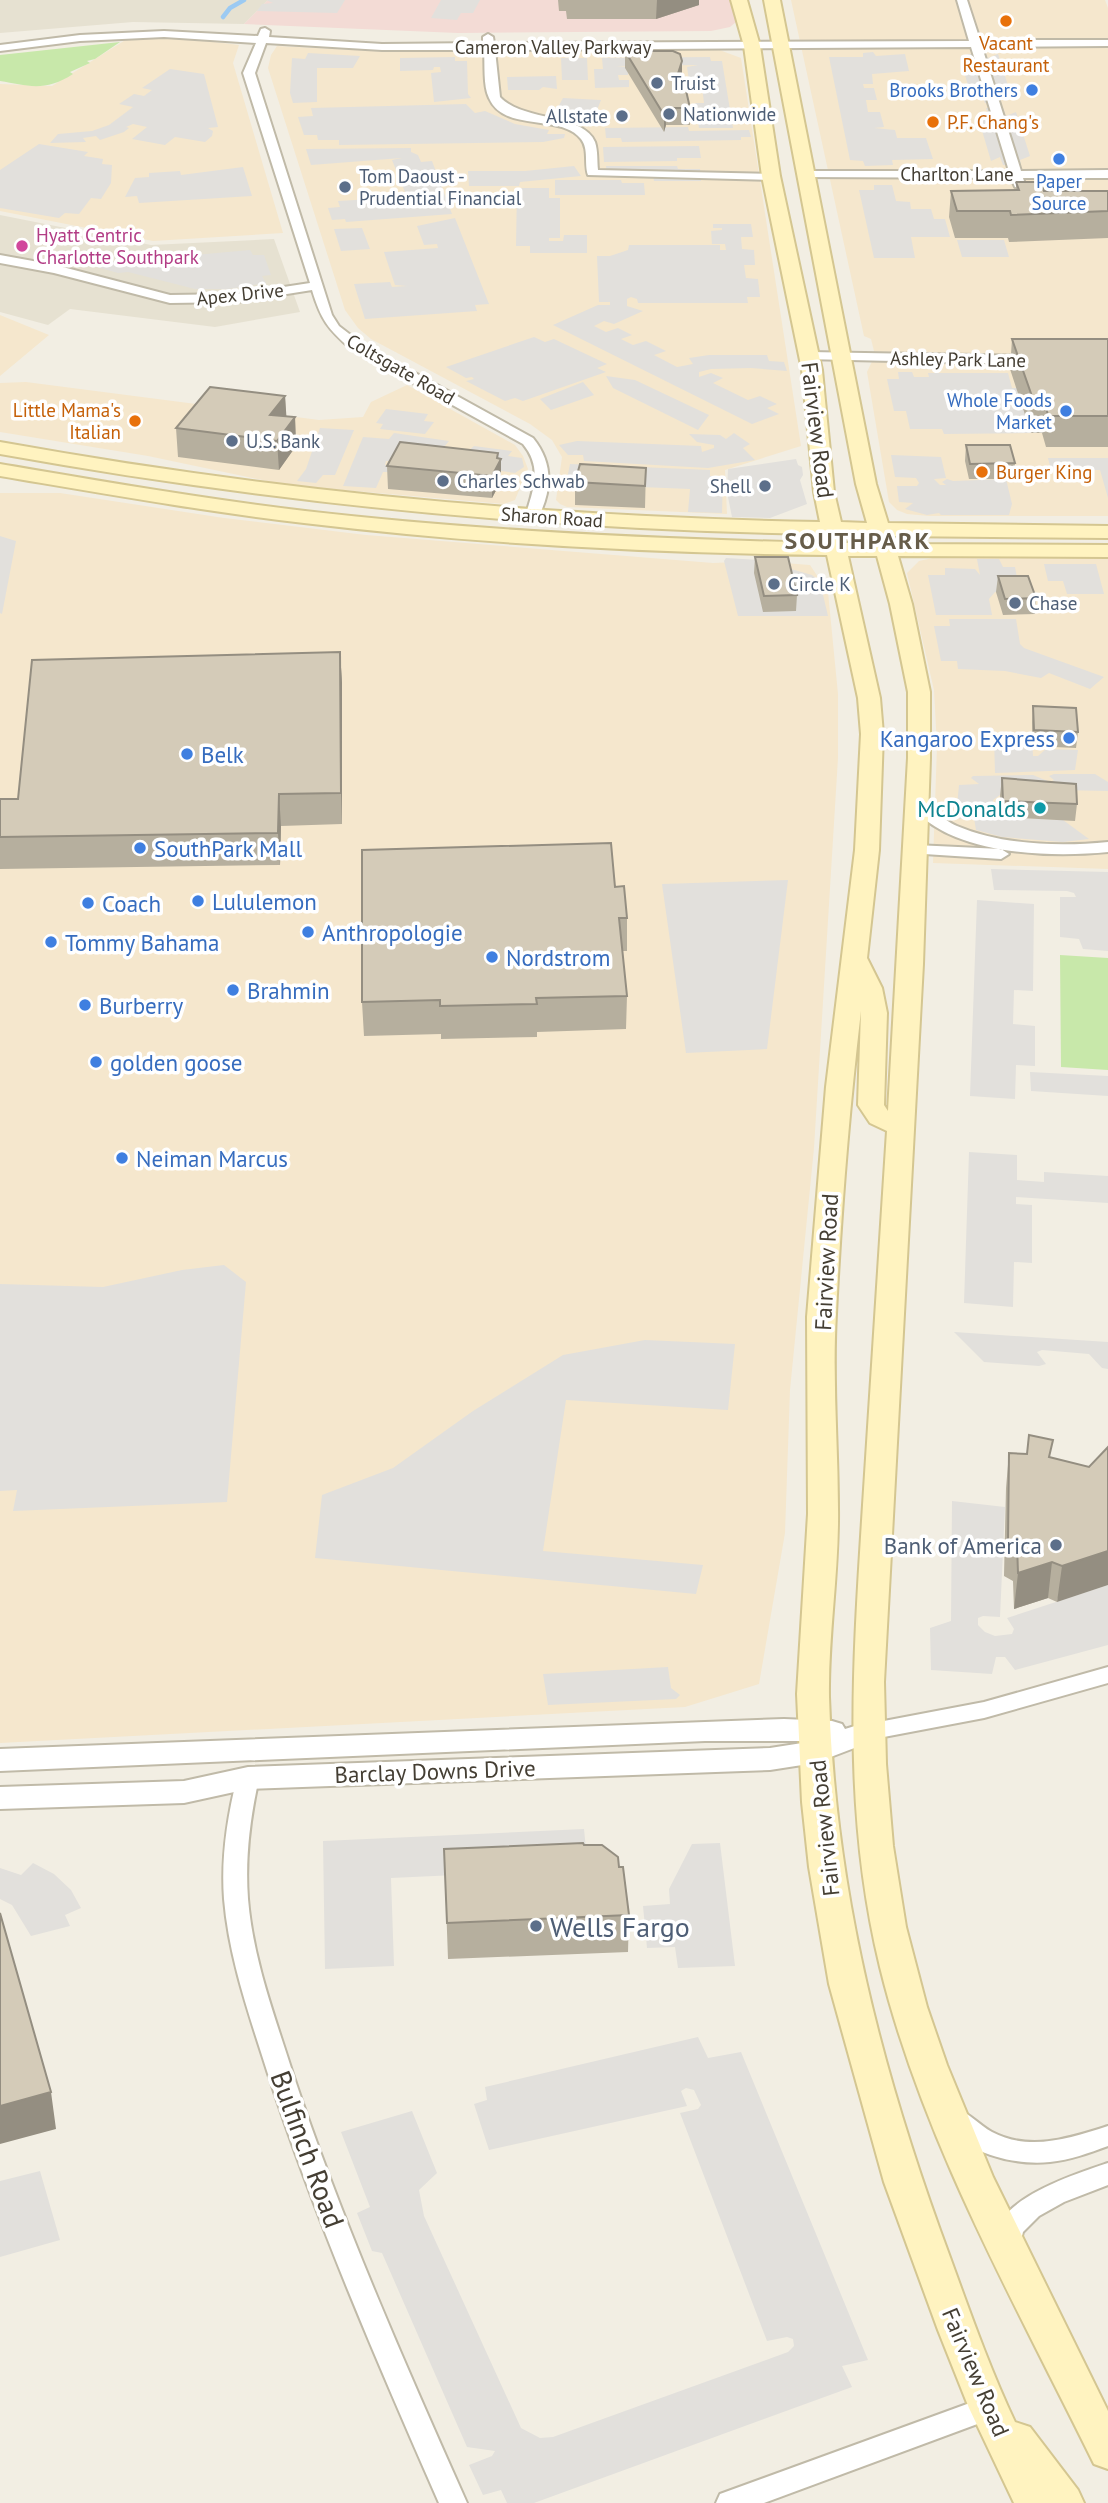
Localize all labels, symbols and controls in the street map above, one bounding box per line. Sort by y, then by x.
marker: Vacant Restaurant [998,13,1014,29]
place label: Vacant Restaurant [963,31,1050,77]
street label: Cameron Valley Parkway [455,35,651,59]
place label: Truist [671,71,716,95]
marker: Truist [649,75,665,91]
place label: Brooks Brothers [889,78,1018,102]
marker: Brooks Brothers [1024,82,1040,98]
place label: Nationwide [683,102,776,126]
place label: Allstate [546,104,608,128]
marker: Nationwide [661,106,677,122]
marker: Allstate [614,108,630,124]
place label: P.F. Chang's [947,110,1039,134]
marker: P.F. Chang's [925,114,941,130]
marker: Paper Source [1051,151,1067,167]
street label: Charlton Lane [900,162,1014,186]
place label: Tom Daoust - Prudential Financial [359,164,522,210]
place label: Paper Source [1032,169,1086,215]
marker: Tom Daoust - Prudential Financial [337,179,353,195]
place label: Hyatt Centric Charlotte Southpark [36,223,199,269]
marker: Hyatt Centric Charlotte Southpark [14,238,30,254]
street label: Apex Drive [195,277,285,311]
street label: Coltsgate Road [343,328,459,410]
street label: Ashley Park Lane [890,346,1026,372]
street label: Fairview Road [795,360,841,500]
place label: Whole Foods Market [947,388,1053,434]
place label: Little Mama's Italian [13,398,121,444]
marker: Whole Foods Market [1058,403,1074,419]
marker: Little Mama's Italian [127,413,143,429]
place label: U.S. Bank [246,429,320,453]
marker: U.S. Bank [224,433,240,449]
place label: Burger King [996,460,1092,484]
marker: Burger King [974,464,990,480]
place label: Charles Schwab [457,469,585,493]
marker: Charles Schwab [435,473,451,489]
place label: Shell [710,474,751,498]
marker: Shell [757,478,773,494]
street label: Sharon Road [500,501,604,533]
district label: SOUTHPARK [785,525,931,556]
place label: Circle K [788,572,851,596]
marker: Circle K [766,576,782,592]
place label: Chase [1029,591,1077,615]
marker: Chase [1007,595,1023,611]
place label: Kangaroo Express [880,724,1055,753]
marker: Kangaroo Express [1061,730,1077,746]
place label: Belk [201,740,244,769]
marker: Belk [179,746,195,762]
place label: McDonalds [917,794,1026,823]
marker: McDonalds [1032,800,1048,816]
place label: SouthPark Mall [154,834,302,863]
marker: SouthPark Mall [132,840,148,856]
place label: Lululemon [212,887,317,916]
place label: Coach [102,889,161,918]
marker: Lululemon [190,893,206,909]
marker: Coach [80,895,96,911]
place label: Anthropologie [322,918,463,947]
marker: Anthropologie [300,924,316,940]
place label: Tommy Bahama [65,928,219,957]
marker: Tommy Bahama [43,934,59,950]
place label: Nordstrom [506,943,610,972]
marker: Nordstrom [484,949,500,965]
place label: Brahmin [247,976,330,1005]
marker: Brahmin [225,982,241,998]
place label: Burberry [99,991,183,1020]
marker: Burberry [77,997,93,1013]
place label: golden goose [110,1048,243,1077]
marker: golden goose [88,1054,104,1070]
place label: Neiman Marcus [136,1144,288,1173]
marker: Neiman Marcus [114,1150,130,1166]
street label: Fairview Road [808,1193,844,1331]
place label: Bank of America [884,1531,1042,1560]
marker: Bank of America [1048,1537,1064,1553]
street label: Barclay Downs Drive [334,1753,536,1789]
street label: Fairview Road [802,1758,846,1898]
place label: Wells Fargo [550,1908,690,1945]
marker: Wells Fargo [528,1918,544,1934]
street label: Bulfinch Road [262,2065,354,2233]
street label: Fairview Road [936,2303,1016,2441]

